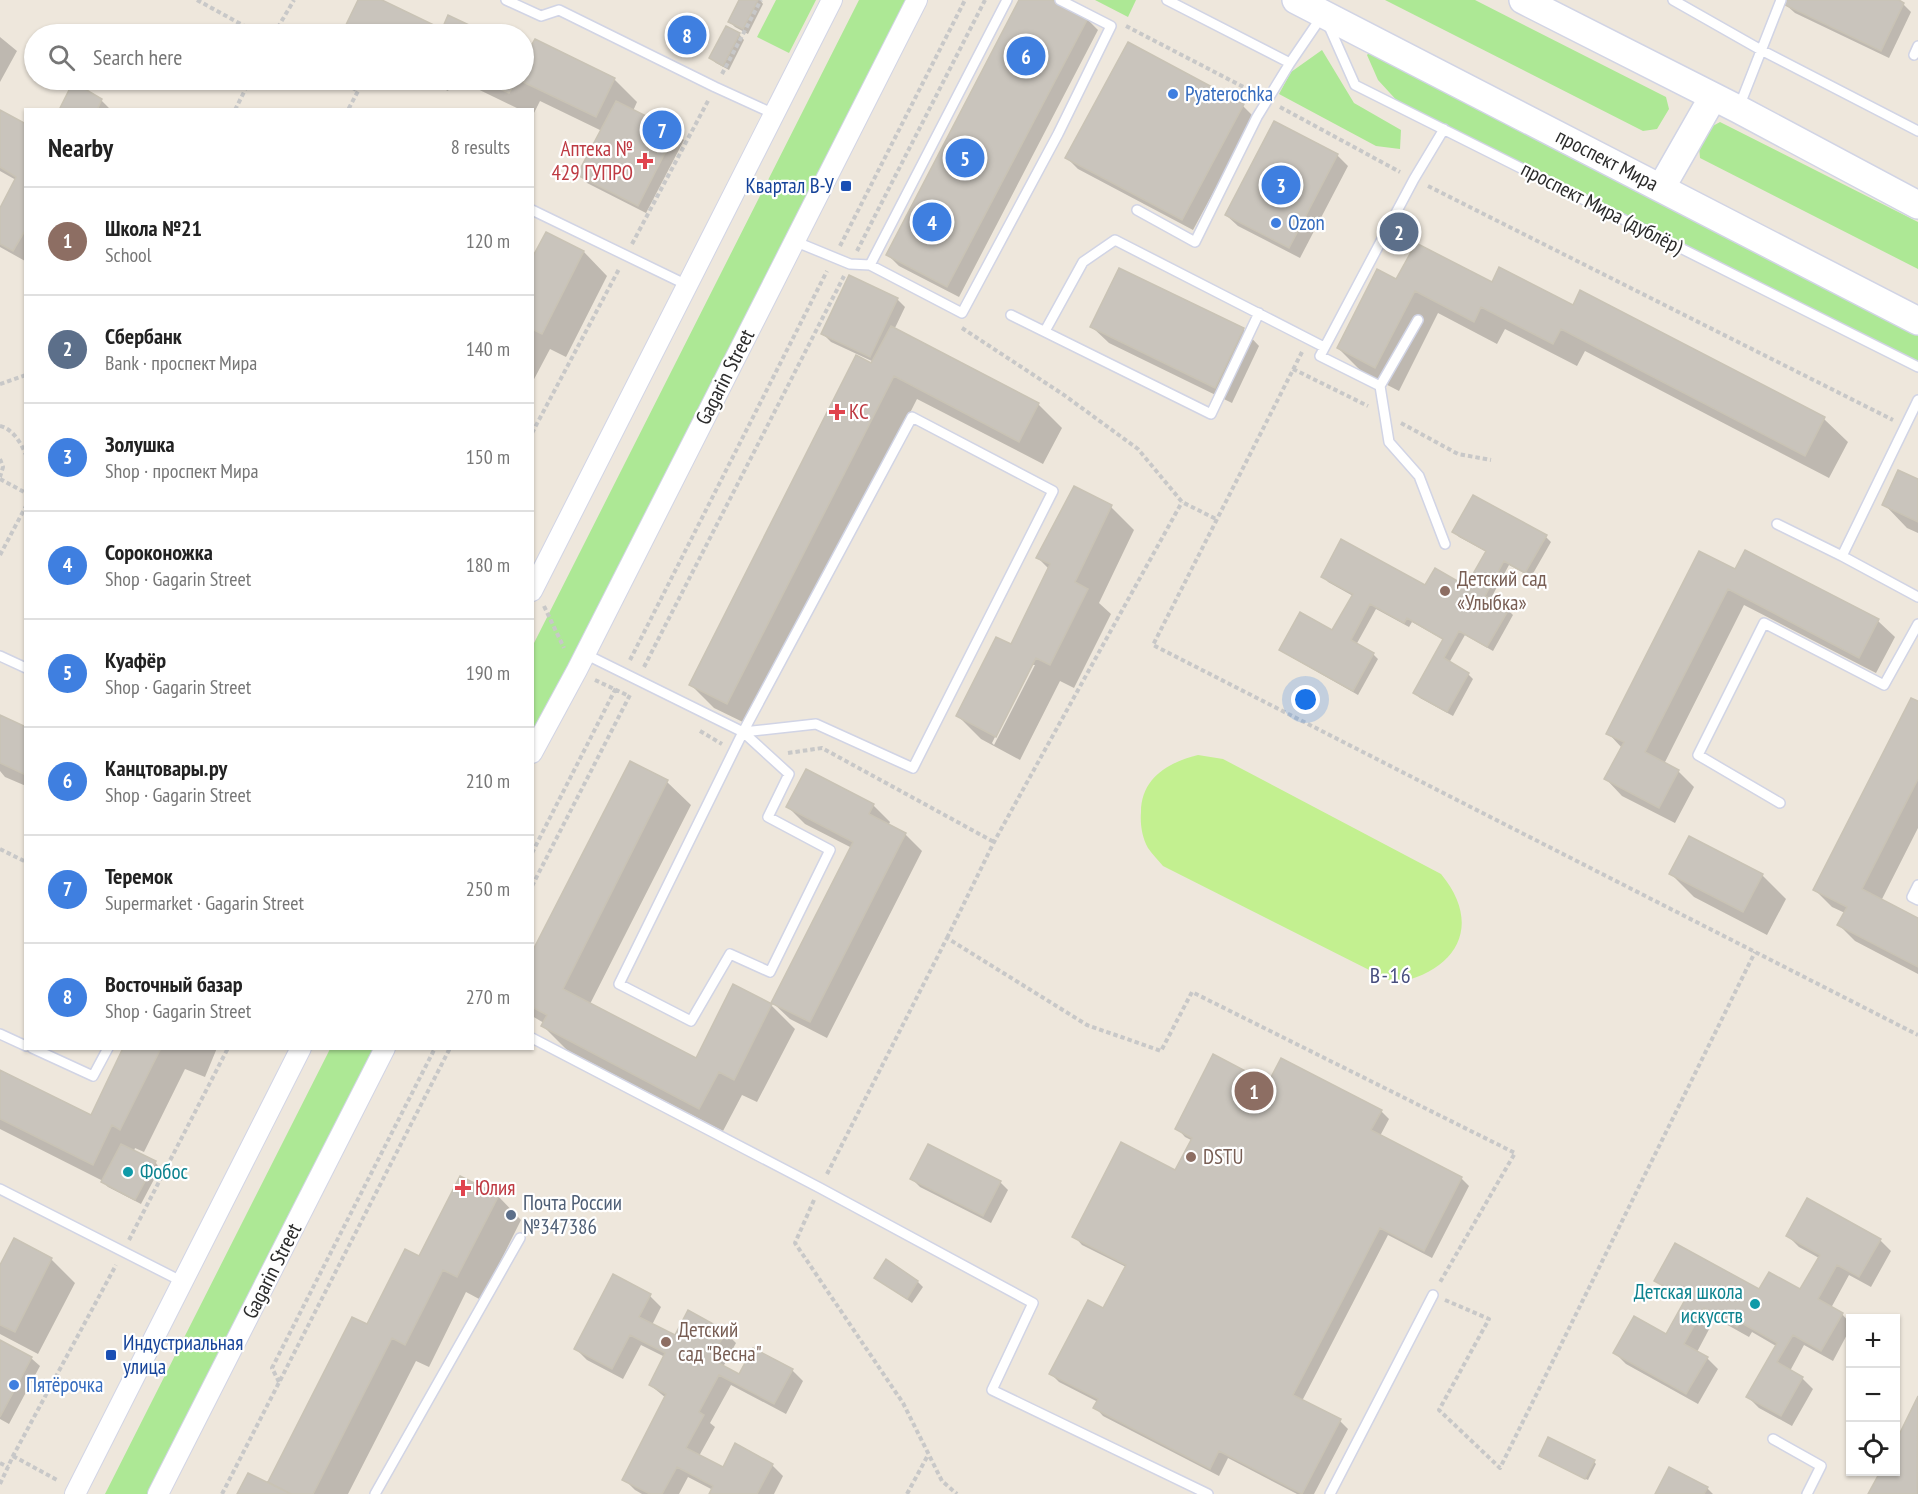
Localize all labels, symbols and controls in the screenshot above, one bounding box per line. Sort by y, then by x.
pin: 8 [668,12,706,57]
search box [24,24,534,90]
pin: 6 [1006,34,1046,78]
icon: search [45,41,78,74]
text: Search here [93,43,182,71]
place label: Pyaterochka [1185,80,1273,107]
marker: Pyaterochka [1166,87,1180,101]
pin: 7 [642,108,682,152]
street label: проспект Мира [1552,122,1663,197]
text: Nearby [48,131,113,164]
text: 8 results [451,134,510,160]
place label: Аптека № 429 ГУПРО [551,135,633,186]
pin: 5 [946,136,984,180]
marker: Аптека № 429 ГУПРО [638,154,652,168]
street label: проспект Мира (дублёр) [1517,155,1688,260]
pin: 3 [1262,162,1300,207]
place label: Квартал В-У [745,172,835,199]
marker: Квартал В-У [839,179,853,193]
pin: 4 [912,200,952,244]
place label: Ozon [1288,209,1325,236]
pin: 2 [1380,210,1418,254]
text: Школа №21 [105,214,202,242]
marker: Ozon [1269,216,1283,230]
text: 1 [63,228,72,254]
text: 120 m [466,228,510,254]
text: School [105,242,151,268]
text: Сбербанк [105,322,182,350]
street label: Gagarin Street [689,324,760,429]
text: 2 [63,336,72,362]
text: 140 m [466,336,510,362]
text: Bank · проспект Мира [105,350,257,376]
place label: КС [849,398,869,425]
marker: КС [830,405,844,419]
text: Золушка [105,430,175,458]
text: 3 [63,444,72,470]
text: 150 m [466,444,510,470]
text: Shop · проспект Мира [105,458,258,484]
text: Сороконожка [105,538,213,566]
text: 4 [63,552,72,578]
text: 180 m [466,552,510,578]
place label: Детский сад «Улыбка» [1457,565,1547,616]
text: Shop · Gagarin Street [105,566,251,592]
marker: Детский сад «Улыбка» [1438,584,1452,598]
text: Куафёр [105,646,166,674]
text: 5 [63,660,72,686]
text: 190 m [466,660,510,686]
text: Shop · Gagarin Street [105,674,251,700]
your location [1291,685,1320,714]
text: Канцтовары.ру [105,754,227,782]
text: 6 [63,768,72,794]
text: 210 m [466,768,510,794]
text: Shop · Gagarin Street [105,782,251,808]
text: Теремок [105,862,173,890]
text: 7 [63,876,72,902]
text: 250 m [466,876,510,902]
text: Supermarket · Gagarin Street [105,890,304,916]
district label: В-16 [1370,961,1412,989]
text: Восточный базар [105,970,243,998]
text: 8 [63,984,72,1010]
text: 270 m [466,984,510,1010]
text: Shop · Gagarin Street [105,998,251,1024]
pin: 1 [1234,1068,1274,1114]
place label: DSTU [1203,1143,1243,1170]
marker: DSTU [1184,1150,1198,1164]
place label: Фобос [140,1158,189,1185]
marker: Фобос [121,1165,135,1179]
place label: Юлия [475,1174,515,1201]
marker: Юлия [456,1181,470,1195]
place label: Почта России №347386 [523,1189,622,1240]
marker: Почта России №347386 [504,1208,518,1222]
street label: Gagarin Street [236,1218,307,1323]
place label: Детская школа искусств [1634,1278,1743,1329]
marker: Детская школа искусств [1748,1297,1762,1311]
map controls [1846,1314,1900,1476]
button: + [1846,1314,1900,1368]
place label: Детский сад "Весна" [678,1316,762,1367]
place label: Индустриальная улица [123,1329,243,1380]
marker: Детский сад "Весна" [659,1335,673,1349]
marker: Индустриальная улица [104,1348,118,1362]
button: − [1846,1368,1900,1422]
place label: Пятёрочка [26,1371,103,1398]
marker: Пятёрочка [7,1378,21,1392]
button: locate [1846,1422,1900,1476]

